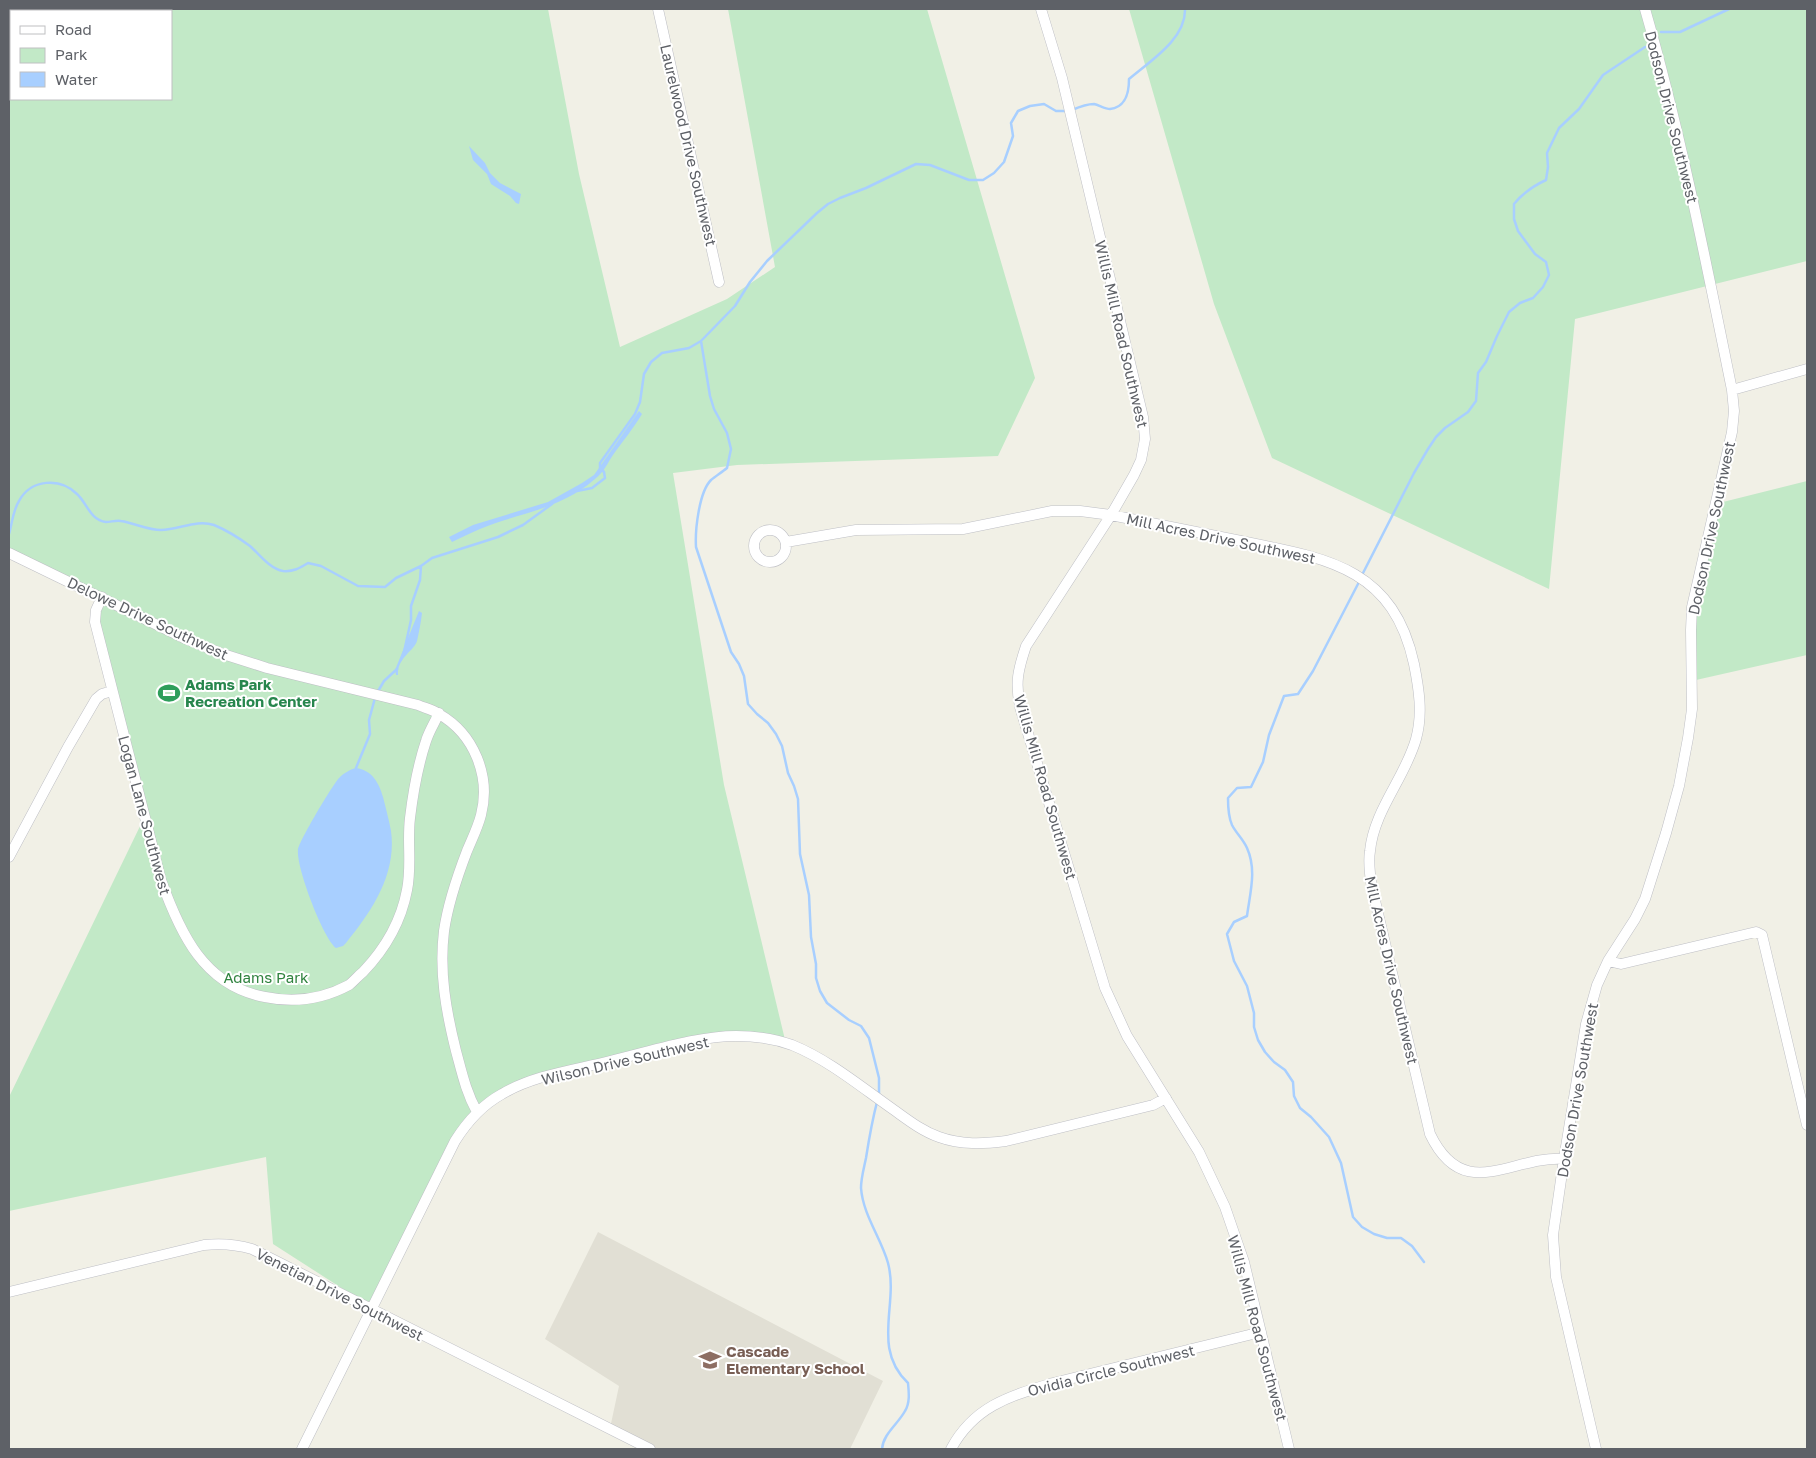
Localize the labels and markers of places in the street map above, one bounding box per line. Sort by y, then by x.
place label: Adams Park Recreation Center [185,675,317,710]
sports icon: Adams Park Recreation Center [156,680,182,706]
place label: Cascade Elementary School [726,1342,865,1377]
school or university icon: Cascade Elementary School [697,1347,723,1373]

